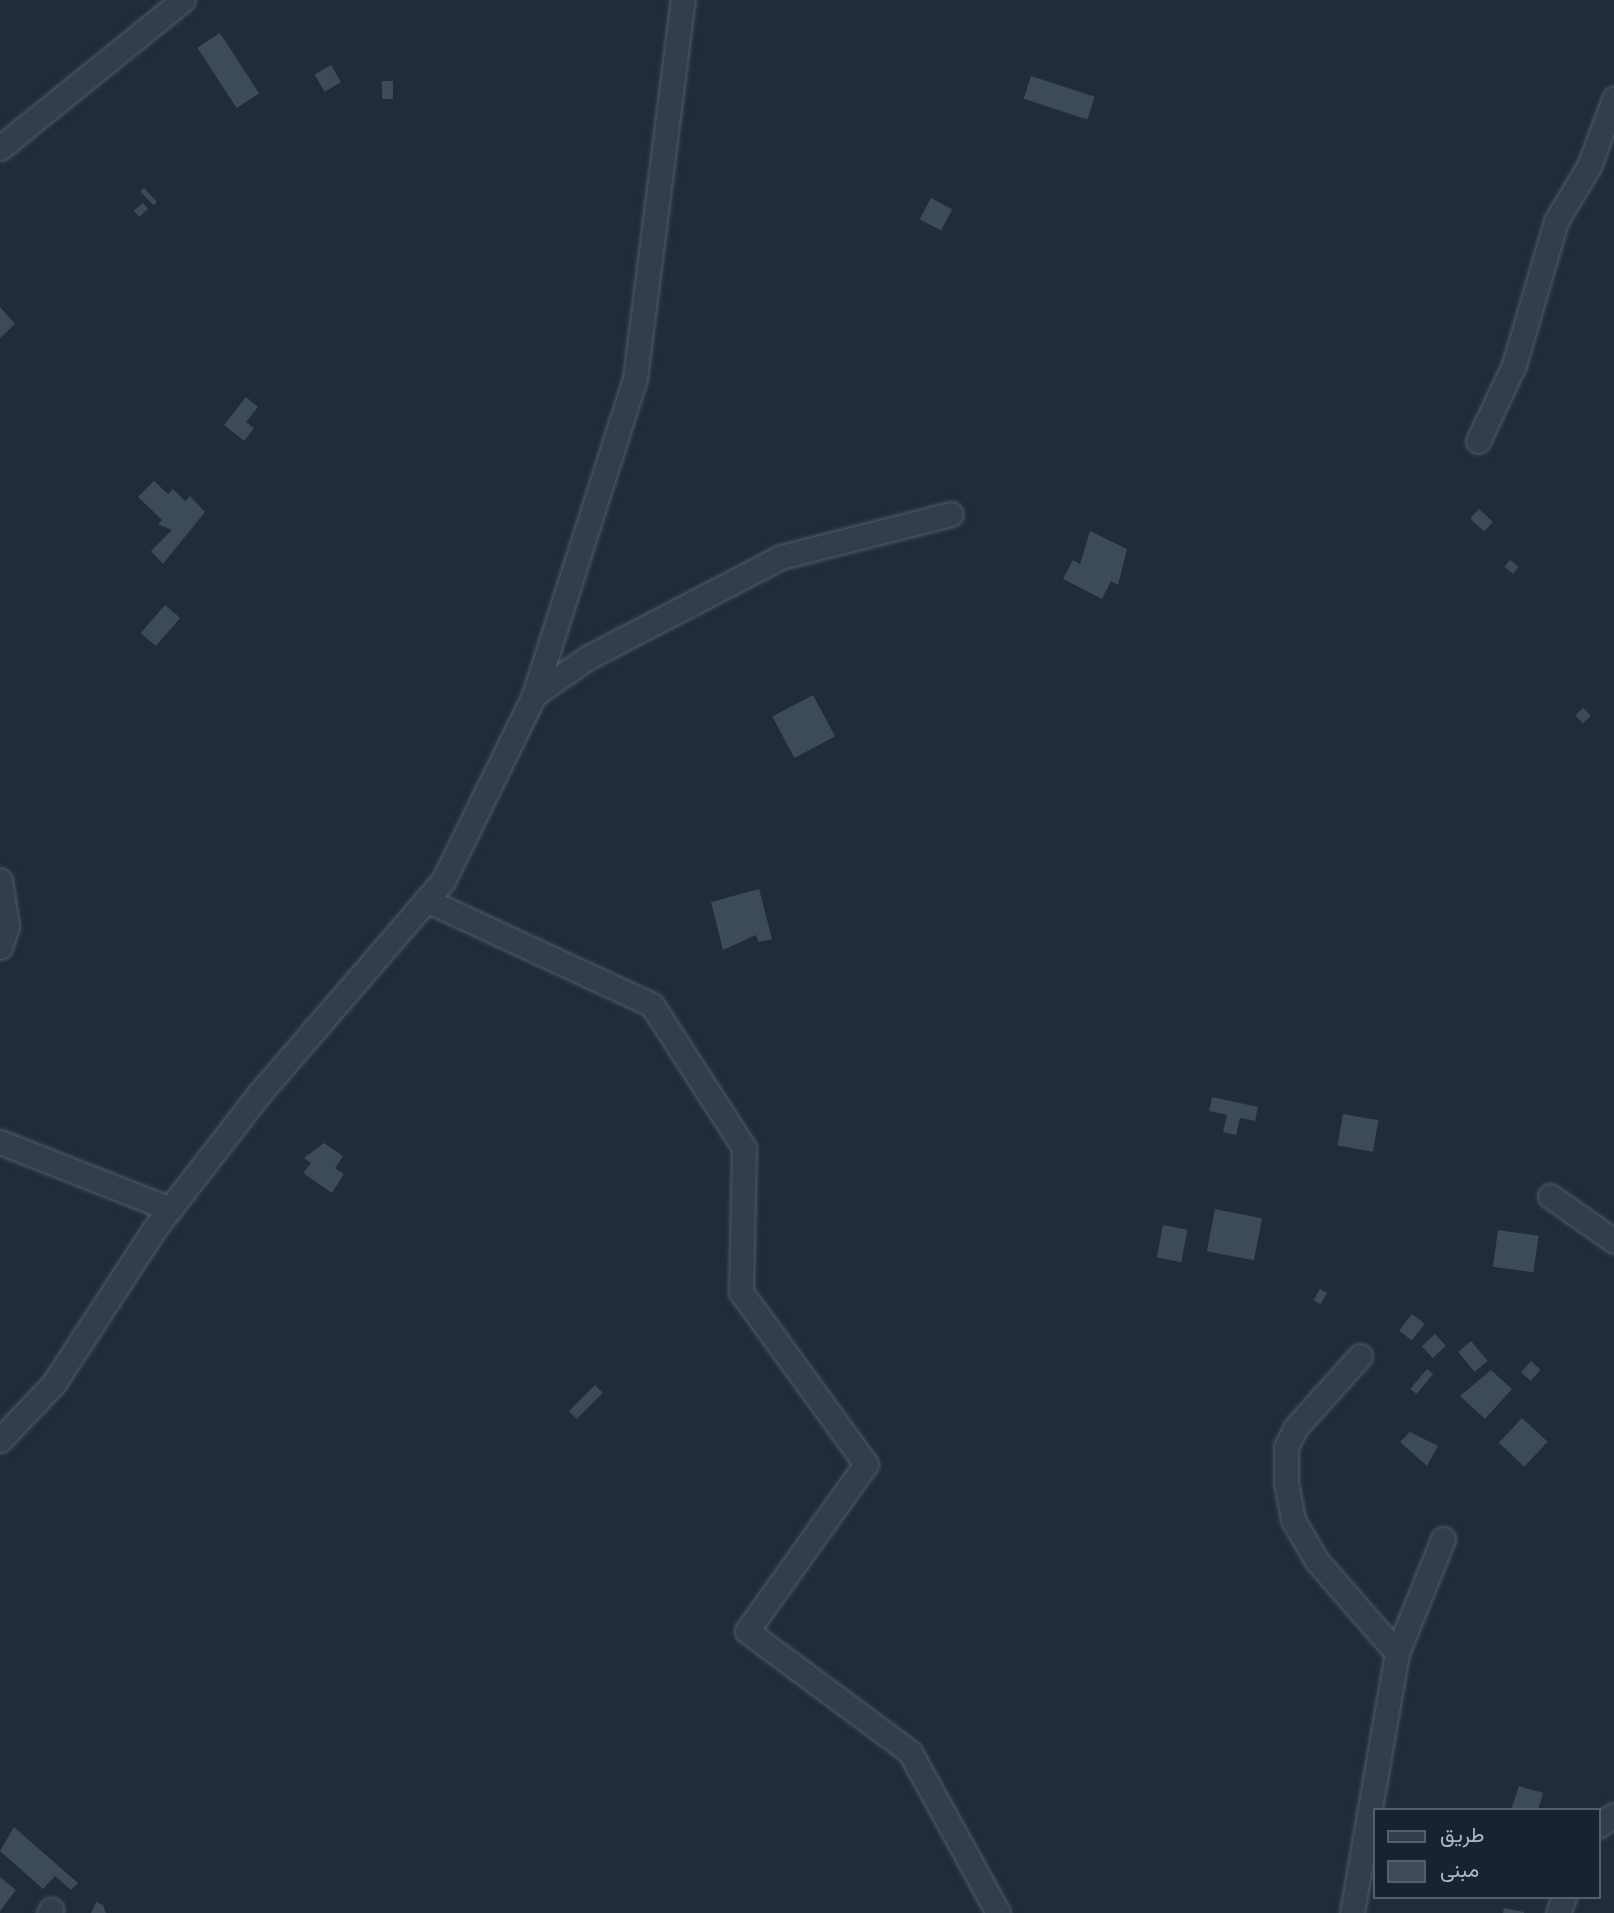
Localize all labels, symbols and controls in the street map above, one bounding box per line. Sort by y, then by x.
legend [1372,1808,1600,1899]
text: طريق [1440,1820,1485,1848]
text: مبنى [1440,1855,1479,1883]

